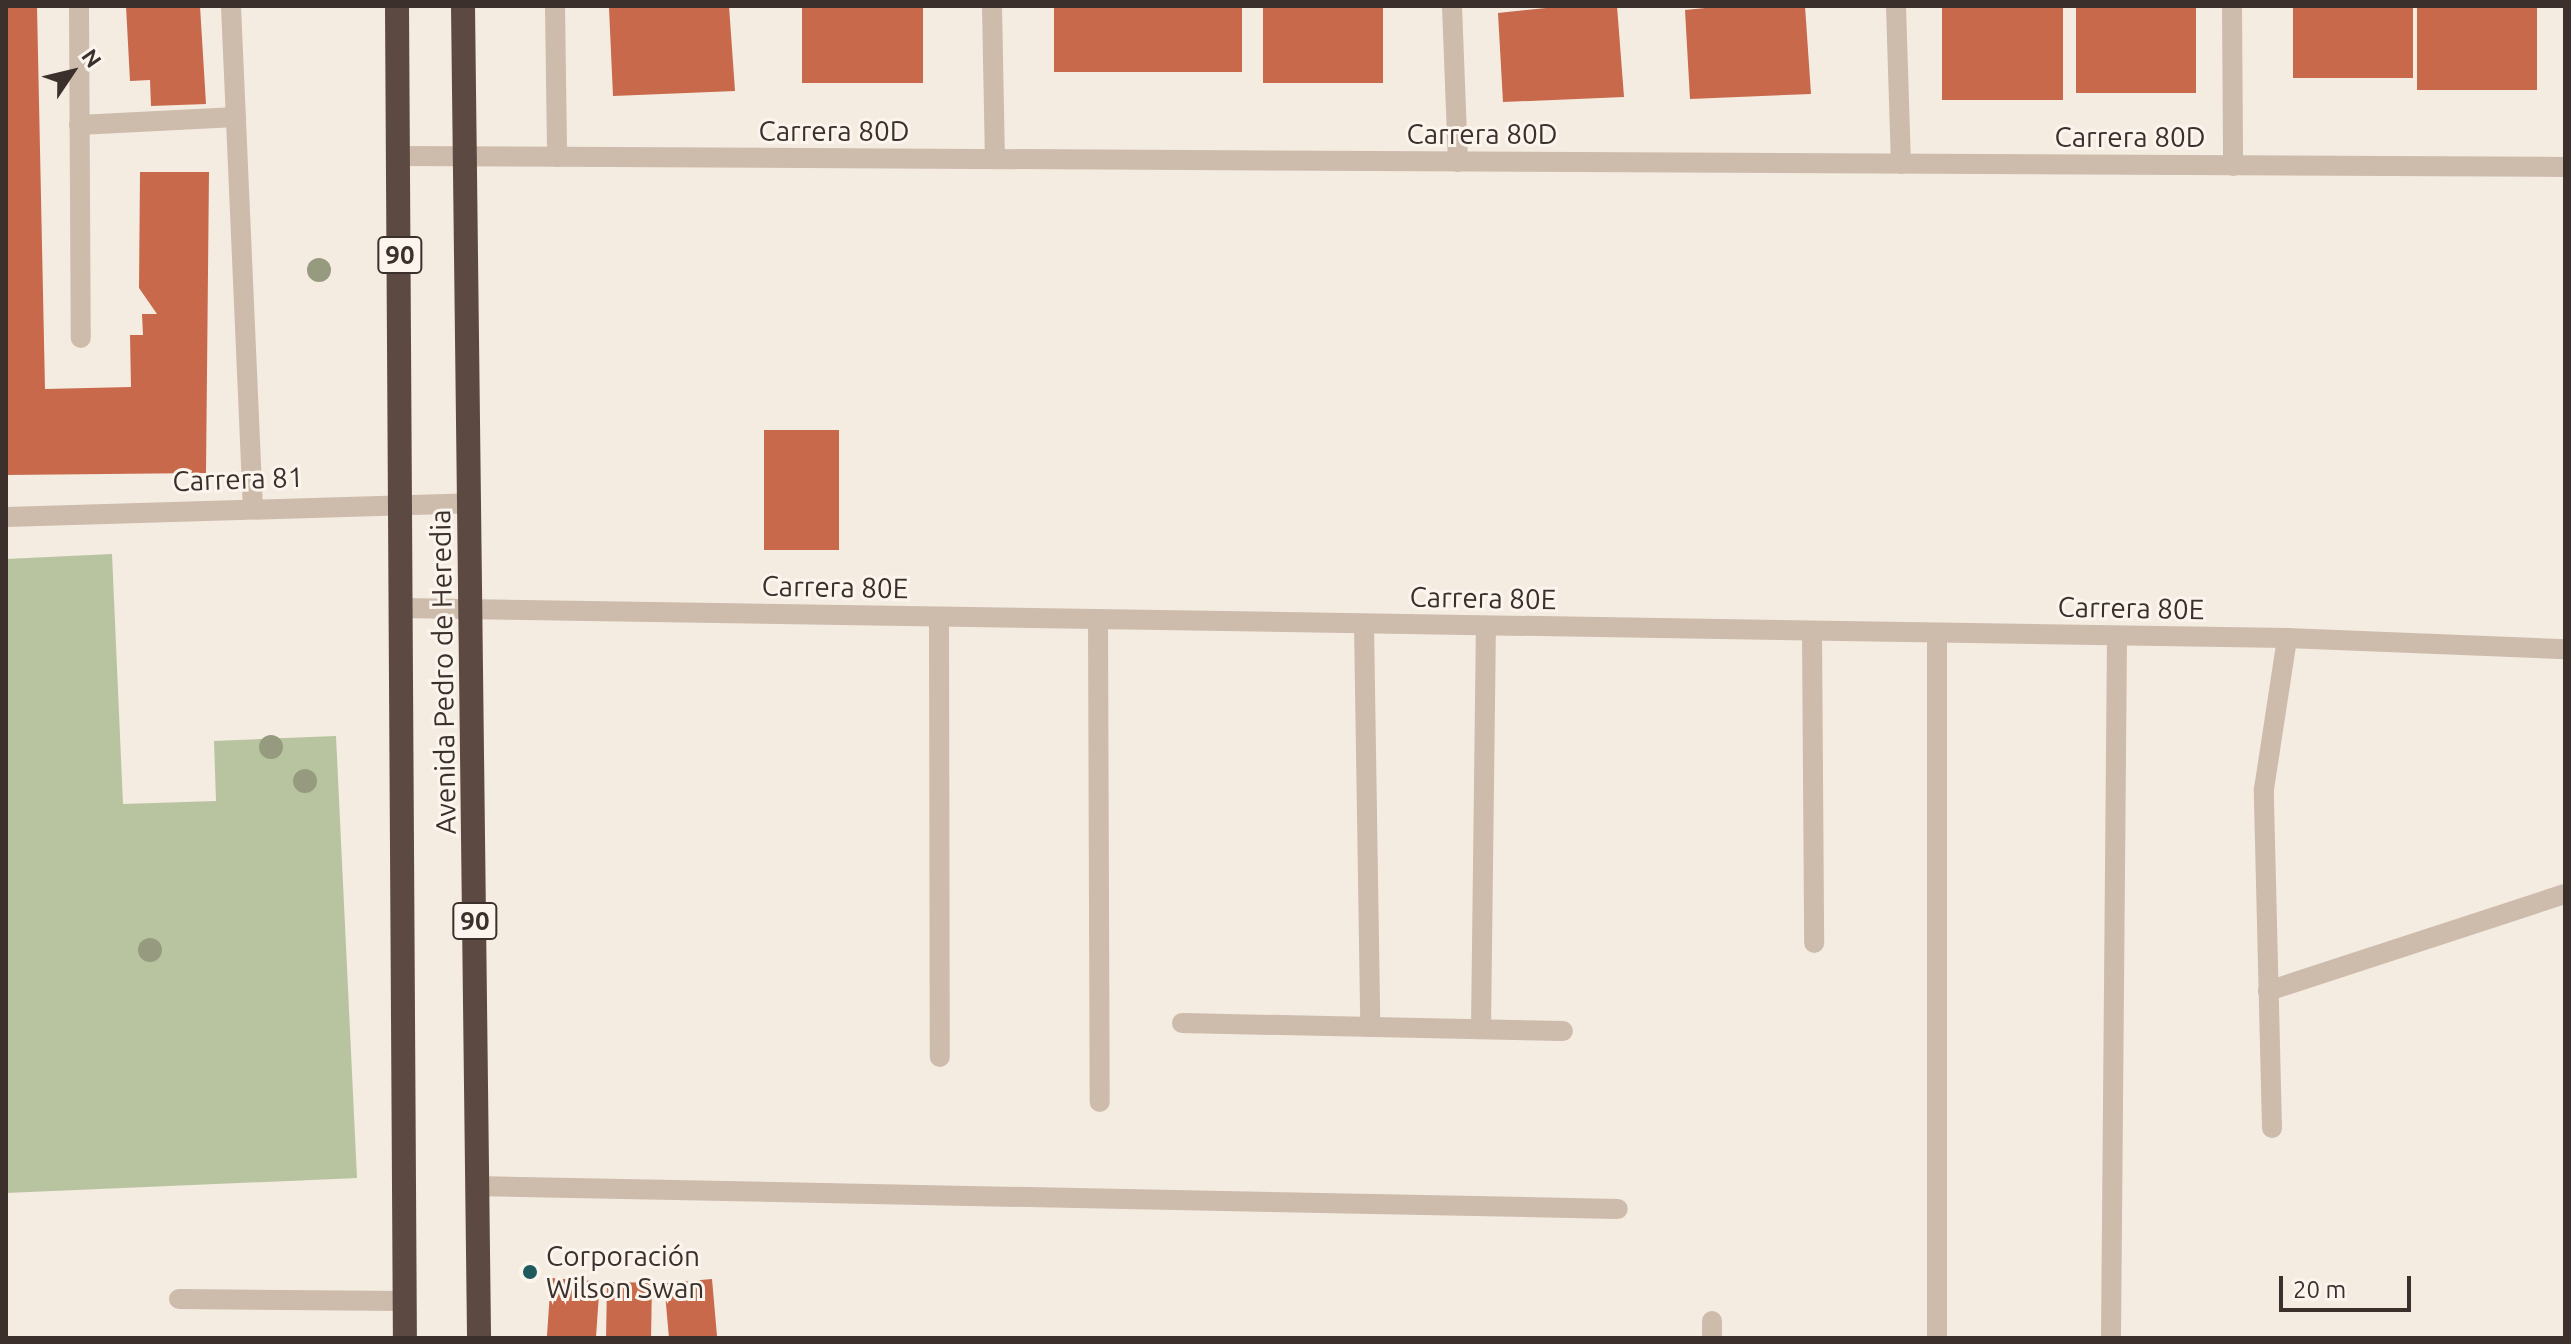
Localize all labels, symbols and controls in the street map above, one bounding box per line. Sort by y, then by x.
north arrow [32,32,112,112]
text: N [77,44,107,72]
street label: Carrera 80D [759,114,909,148]
street label: Carrera 80D [1407,117,1557,151]
street label: Carrera 80D [2055,120,2205,154]
road number: 90 [376,233,424,277]
street label: Carrera 81 [172,460,304,498]
street label: Avenida Pedro de Heredia [423,509,463,835]
street label: Carrera 80E [761,569,909,605]
street label: Carrera 80E [1409,580,1557,616]
street label: Carrera 80E [2057,590,2205,626]
road number: 90 [451,899,499,943]
place label: Corporación Wilson Swan [546,1239,704,1305]
scale bar [2283,1260,2415,1310]
marker: Corporación Wilson Swan [521,1263,539,1281]
text: 20 m [2293,1276,2346,1303]

